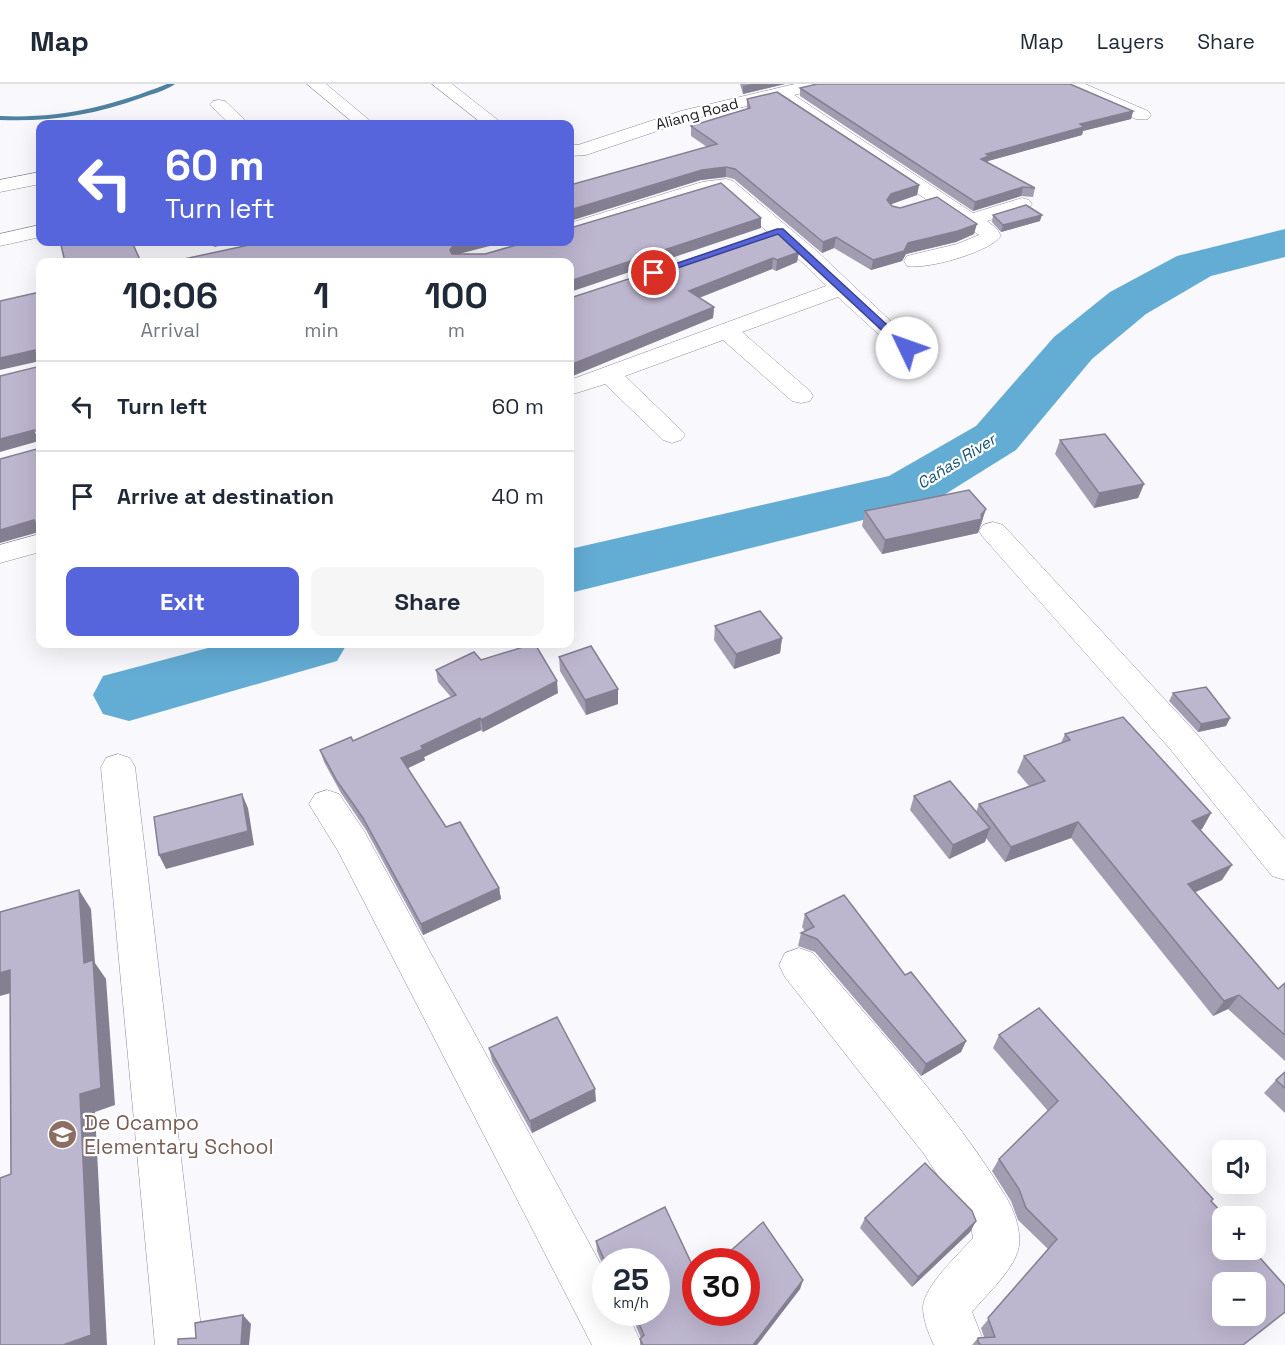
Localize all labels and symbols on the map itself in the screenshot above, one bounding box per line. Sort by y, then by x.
street label: Aliang Road [653,93,740,134]
pin [628,247,679,298]
position arrow [875,316,939,380]
water label: Cañas River [913,428,1001,494]
place label: De Ocampo Elementary School [84,1109,274,1160]
school or university icon: De Ocampo Elementary School [47,1119,79,1151]
speed limit sign: 30 [682,1248,760,1326]

